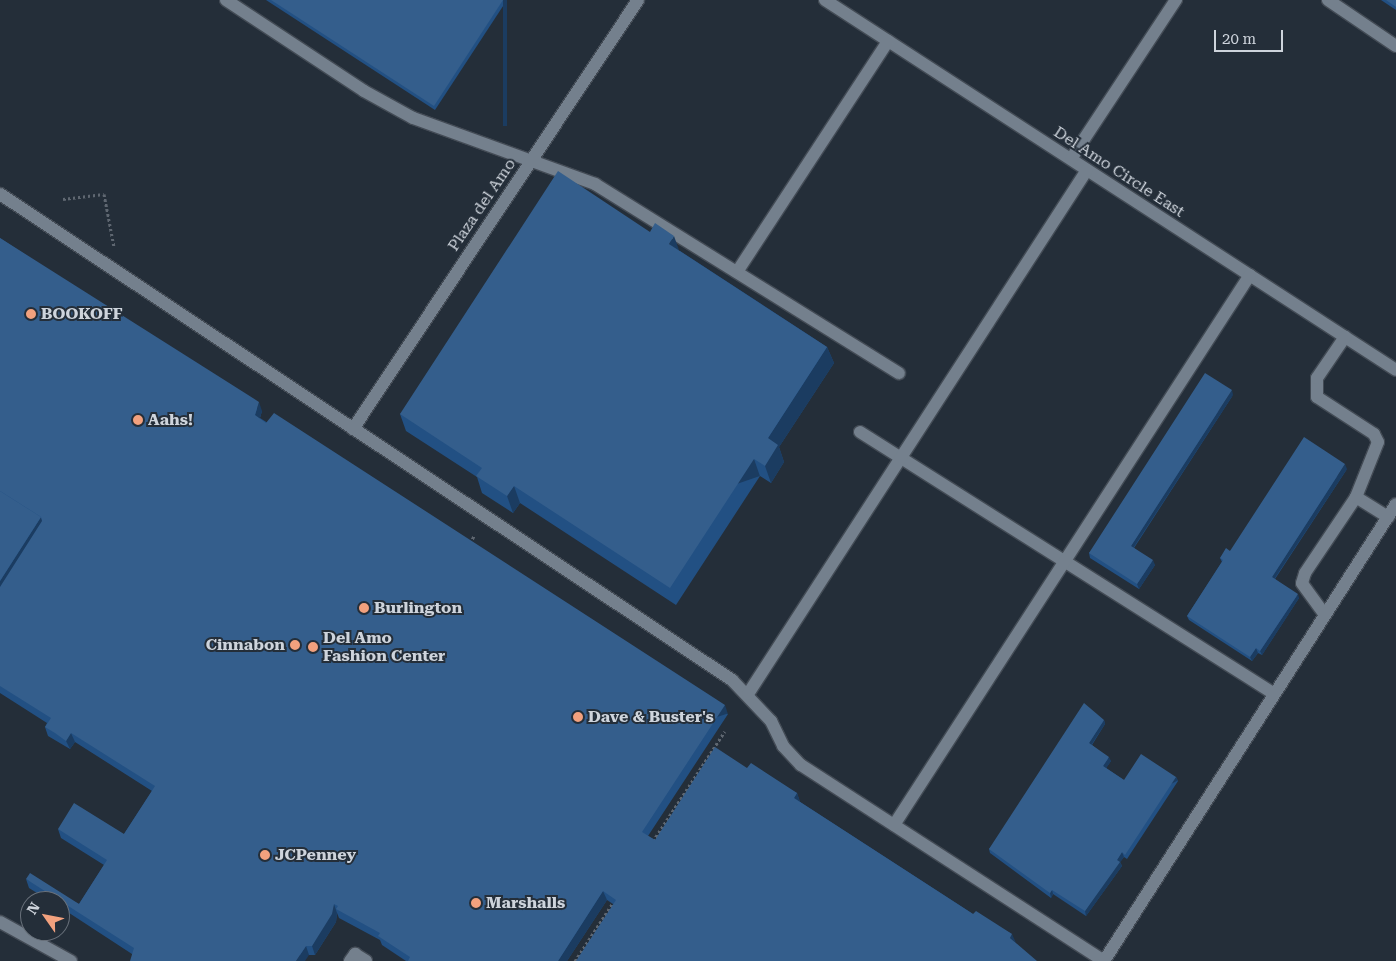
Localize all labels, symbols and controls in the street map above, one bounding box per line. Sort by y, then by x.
scale bar [1216,20,1285,52]
text: 20 m [1222,30,1256,48]
street label: Del Amo Circle East [1050,123,1188,221]
street label: Plaza del Amo [444,155,520,255]
place label: BOOKOFF [41,304,123,324]
marker: BOOKOFF [25,308,37,320]
place label: Aahs! [148,410,193,430]
marker: Aahs! [132,414,144,426]
place label: Burlington [374,598,462,618]
marker: Burlington [358,602,370,614]
place label: Del Amo Fashion Center [323,628,445,666]
place label: Cinnabon [206,635,285,655]
marker: Cinnabon [289,639,301,651]
marker: Del Amo Fashion Center [307,641,319,653]
place label: Dave & Buster's [588,707,714,727]
marker: Dave & Buster's [572,711,584,723]
place label: JCPenney [275,845,356,865]
marker: JCPenney [259,849,271,861]
north arrow [20,891,70,941]
place label: Marshalls [486,893,565,913]
marker: Marshalls [470,897,482,909]
text: N [24,899,43,917]

